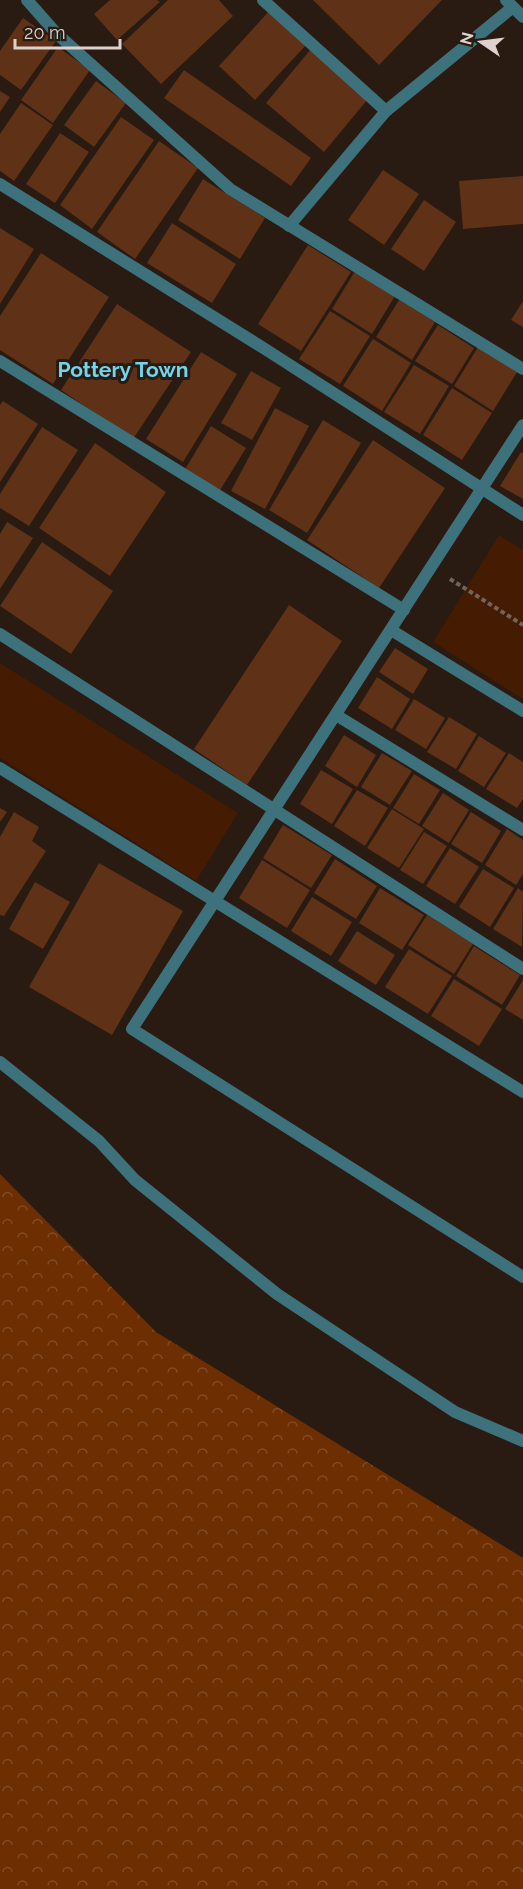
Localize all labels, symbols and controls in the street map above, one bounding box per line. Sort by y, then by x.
scale bar [15,12,120,50]
north arrow [451,12,511,72]
text: 20 m [24,22,66,43]
text: N [456,30,478,47]
district label: Pottery Town [57,357,189,382]

